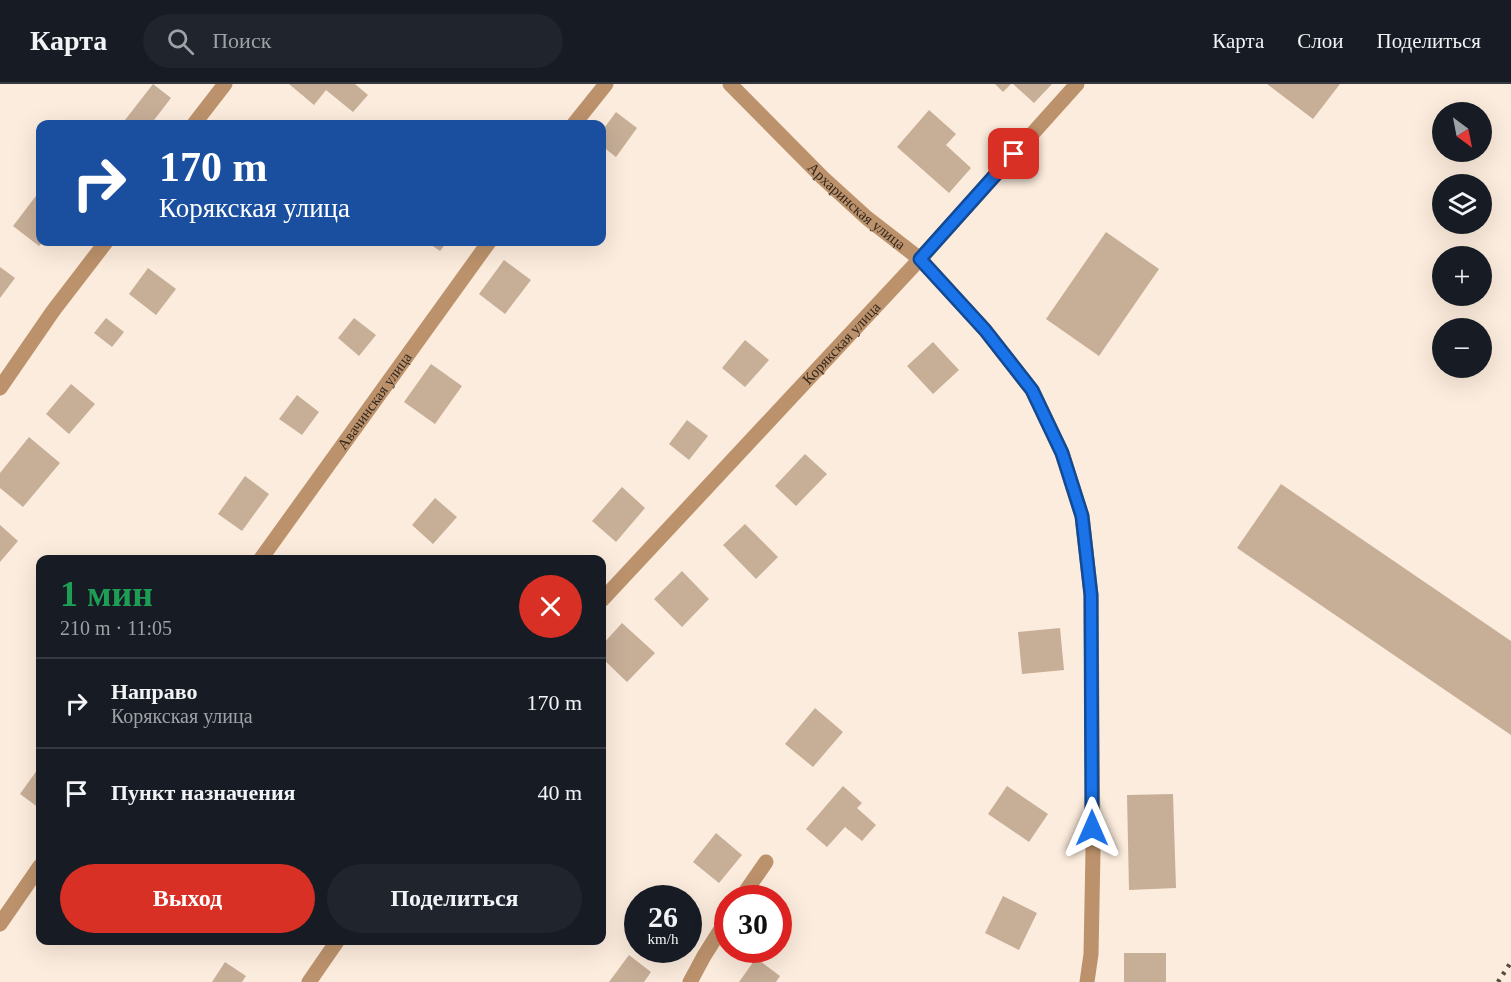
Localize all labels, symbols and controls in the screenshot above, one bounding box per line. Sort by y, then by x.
search box [143,14,563,68]
text: Карта [30,25,107,56]
icon: search [164,25,197,58]
text: Поиск [212,28,271,53]
text: Карта [1212,29,1264,53]
text: Слои [1297,29,1343,53]
text: Поделиться [1376,29,1481,53]
north arrow [1432,102,1492,162]
map controls [1432,102,1492,378]
pin [988,128,1039,179]
icon: arrive [997,137,1030,170]
icon: right [60,144,138,222]
text: 170 m [159,144,268,190]
street label: Архаринская улица [804,159,909,253]
button: layers [1432,174,1492,234]
text: Корякская улица [159,193,350,223]
button: + [1432,246,1492,306]
street label: Корякская улица [799,299,884,388]
button: − [1432,318,1492,378]
street label: Авачинская улица [334,349,415,453]
text: 1 мин [60,574,153,614]
button: close [519,575,582,638]
text: 210 m · 11:05 [60,617,172,639]
text: Направо [111,679,197,704]
icon: right [60,687,93,720]
text: 170 m [526,690,582,715]
text: Корякская улица [111,705,253,727]
icon: arrive [60,777,93,810]
text: Пункт назначения [111,780,296,805]
text: 40 m [537,780,582,805]
position arrow [1060,796,1124,860]
button: Выход [60,864,315,933]
button: Поделиться [327,864,582,933]
speed limit sign: 30 [714,885,792,963]
text: 26 [648,900,678,933]
text: km/h [648,931,678,947]

